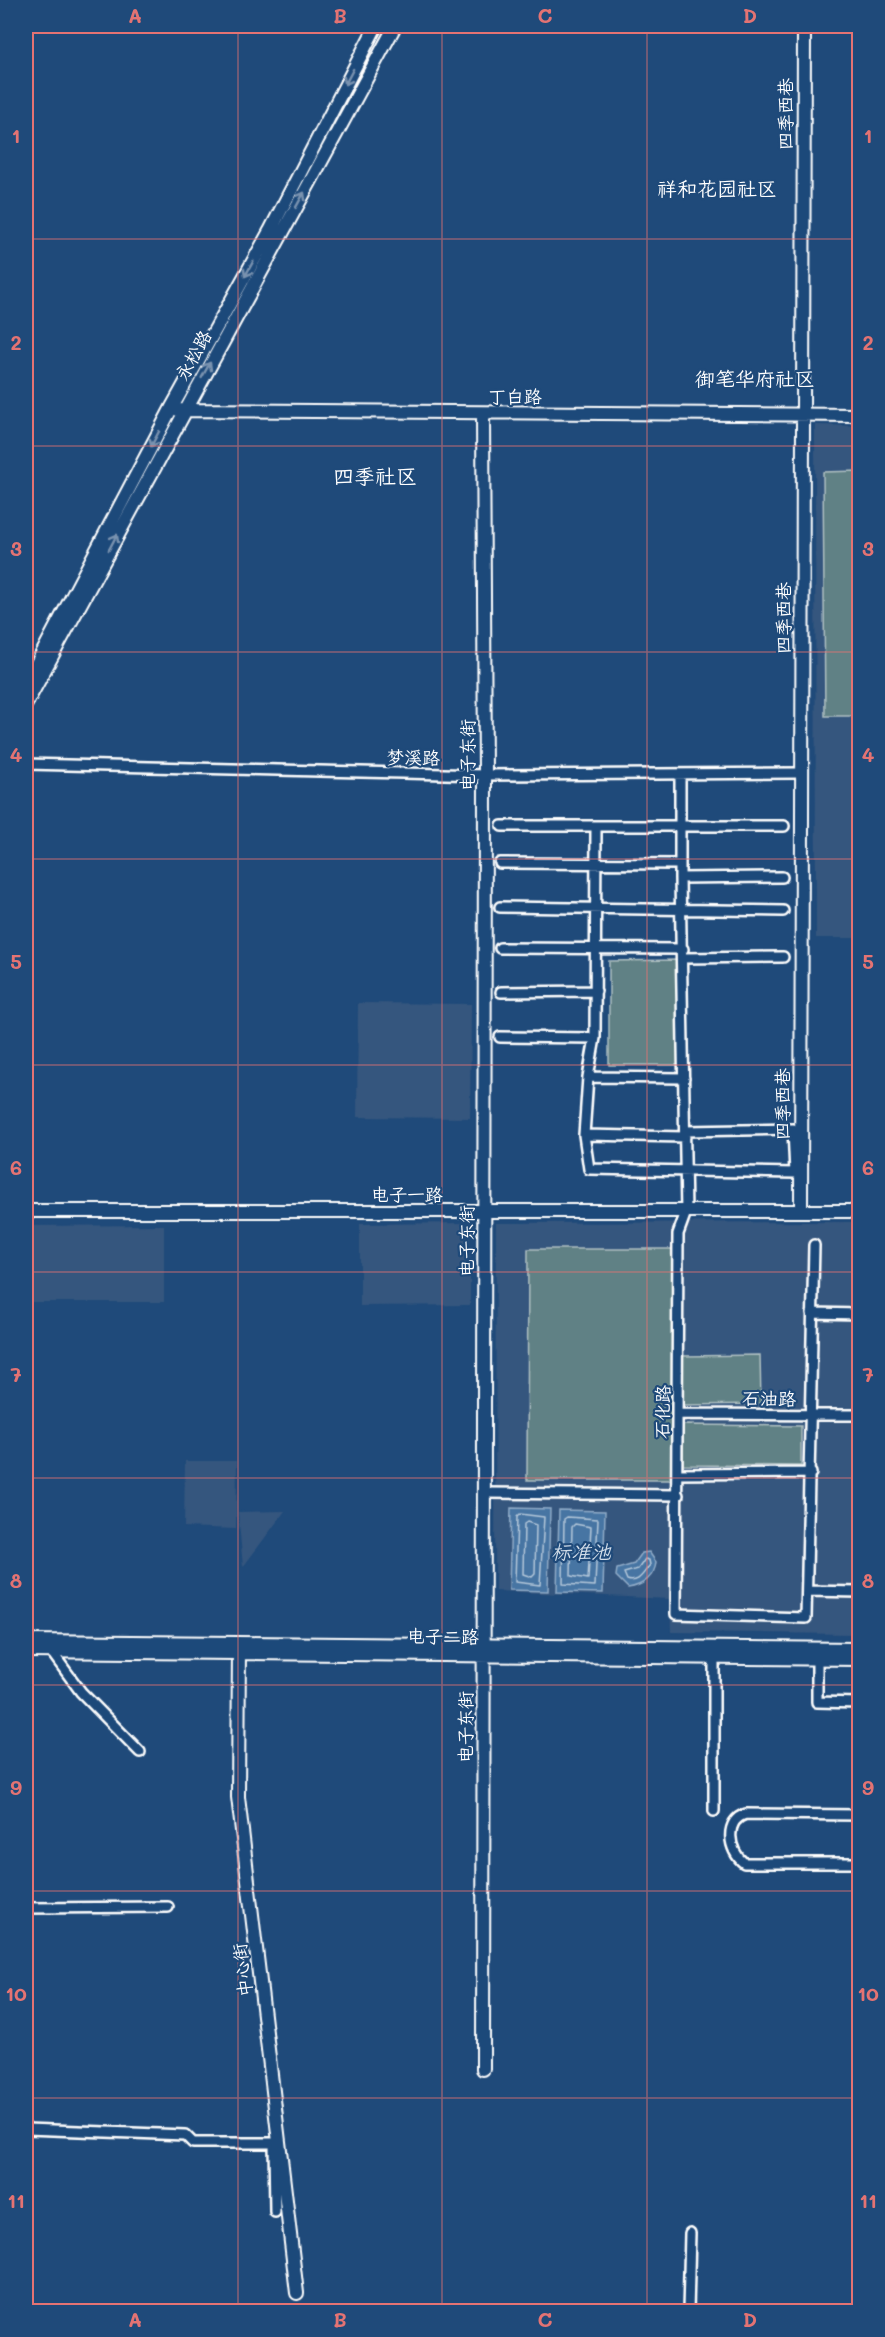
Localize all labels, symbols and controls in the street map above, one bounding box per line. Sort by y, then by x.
text: A [128,2,142,28]
text: B [333,2,347,28]
text: C [538,2,553,28]
text: D [743,2,757,28]
one-way arrow [343,68,354,86]
street label: 四季西巷 [773,78,797,150]
text: 1 [12,122,20,148]
text: 1 [864,122,872,148]
district label: 祥和花园社区 [657,175,777,201]
one-way arrow [295,191,306,209]
one-way arrow [243,259,254,277]
street label: 永松路 [169,326,217,384]
text: 2 [10,329,22,355]
text: 2 [862,329,874,355]
one-way arrow [200,362,212,379]
district label: 御笔华府社区 [695,365,815,391]
street label: 丁白路 [488,384,542,408]
one-way arrow [149,430,160,448]
district label: 四季社区 [333,462,417,489]
one-way arrow [108,533,119,551]
text: 3 [10,535,22,561]
text: 3 [862,535,874,561]
street label: 四季西巷 [771,582,795,654]
street label: 电子东街 [455,719,479,791]
text: 4 [10,741,23,767]
text: 4 [862,741,875,767]
street label: 梦溪路 [386,745,440,769]
text: 5 [10,948,22,974]
text: 5 [862,948,874,974]
street label: 四季西巷 [770,1068,794,1140]
text: 6 [10,1154,22,1180]
text: 6 [862,1154,874,1180]
street label: 电子一路 [371,1182,443,1206]
street label: 电子东街 [454,1205,478,1277]
text: 7 [10,1361,22,1387]
text: 7 [862,1361,874,1387]
street label: 石化路 [650,1385,674,1439]
street label: 石油路 [742,1386,796,1410]
water label: 标准池 [551,1538,612,1564]
text: 8 [10,1567,22,1593]
text: 8 [862,1567,874,1593]
street label: 电子二路 [407,1623,479,1649]
street label: 电子东街 [453,1691,477,1763]
text: 9 [10,1774,22,1800]
text: 9 [862,1774,874,1800]
street label: 中心街 [227,1942,257,1998]
text: 10 [5,1980,27,2006]
text: 10 [857,1980,879,2006]
text: 11 [7,2187,25,2213]
text: 11 [859,2187,877,2213]
text: A [128,2306,142,2332]
text: B [333,2306,347,2332]
text: C [538,2306,553,2332]
text: D [743,2306,757,2332]

